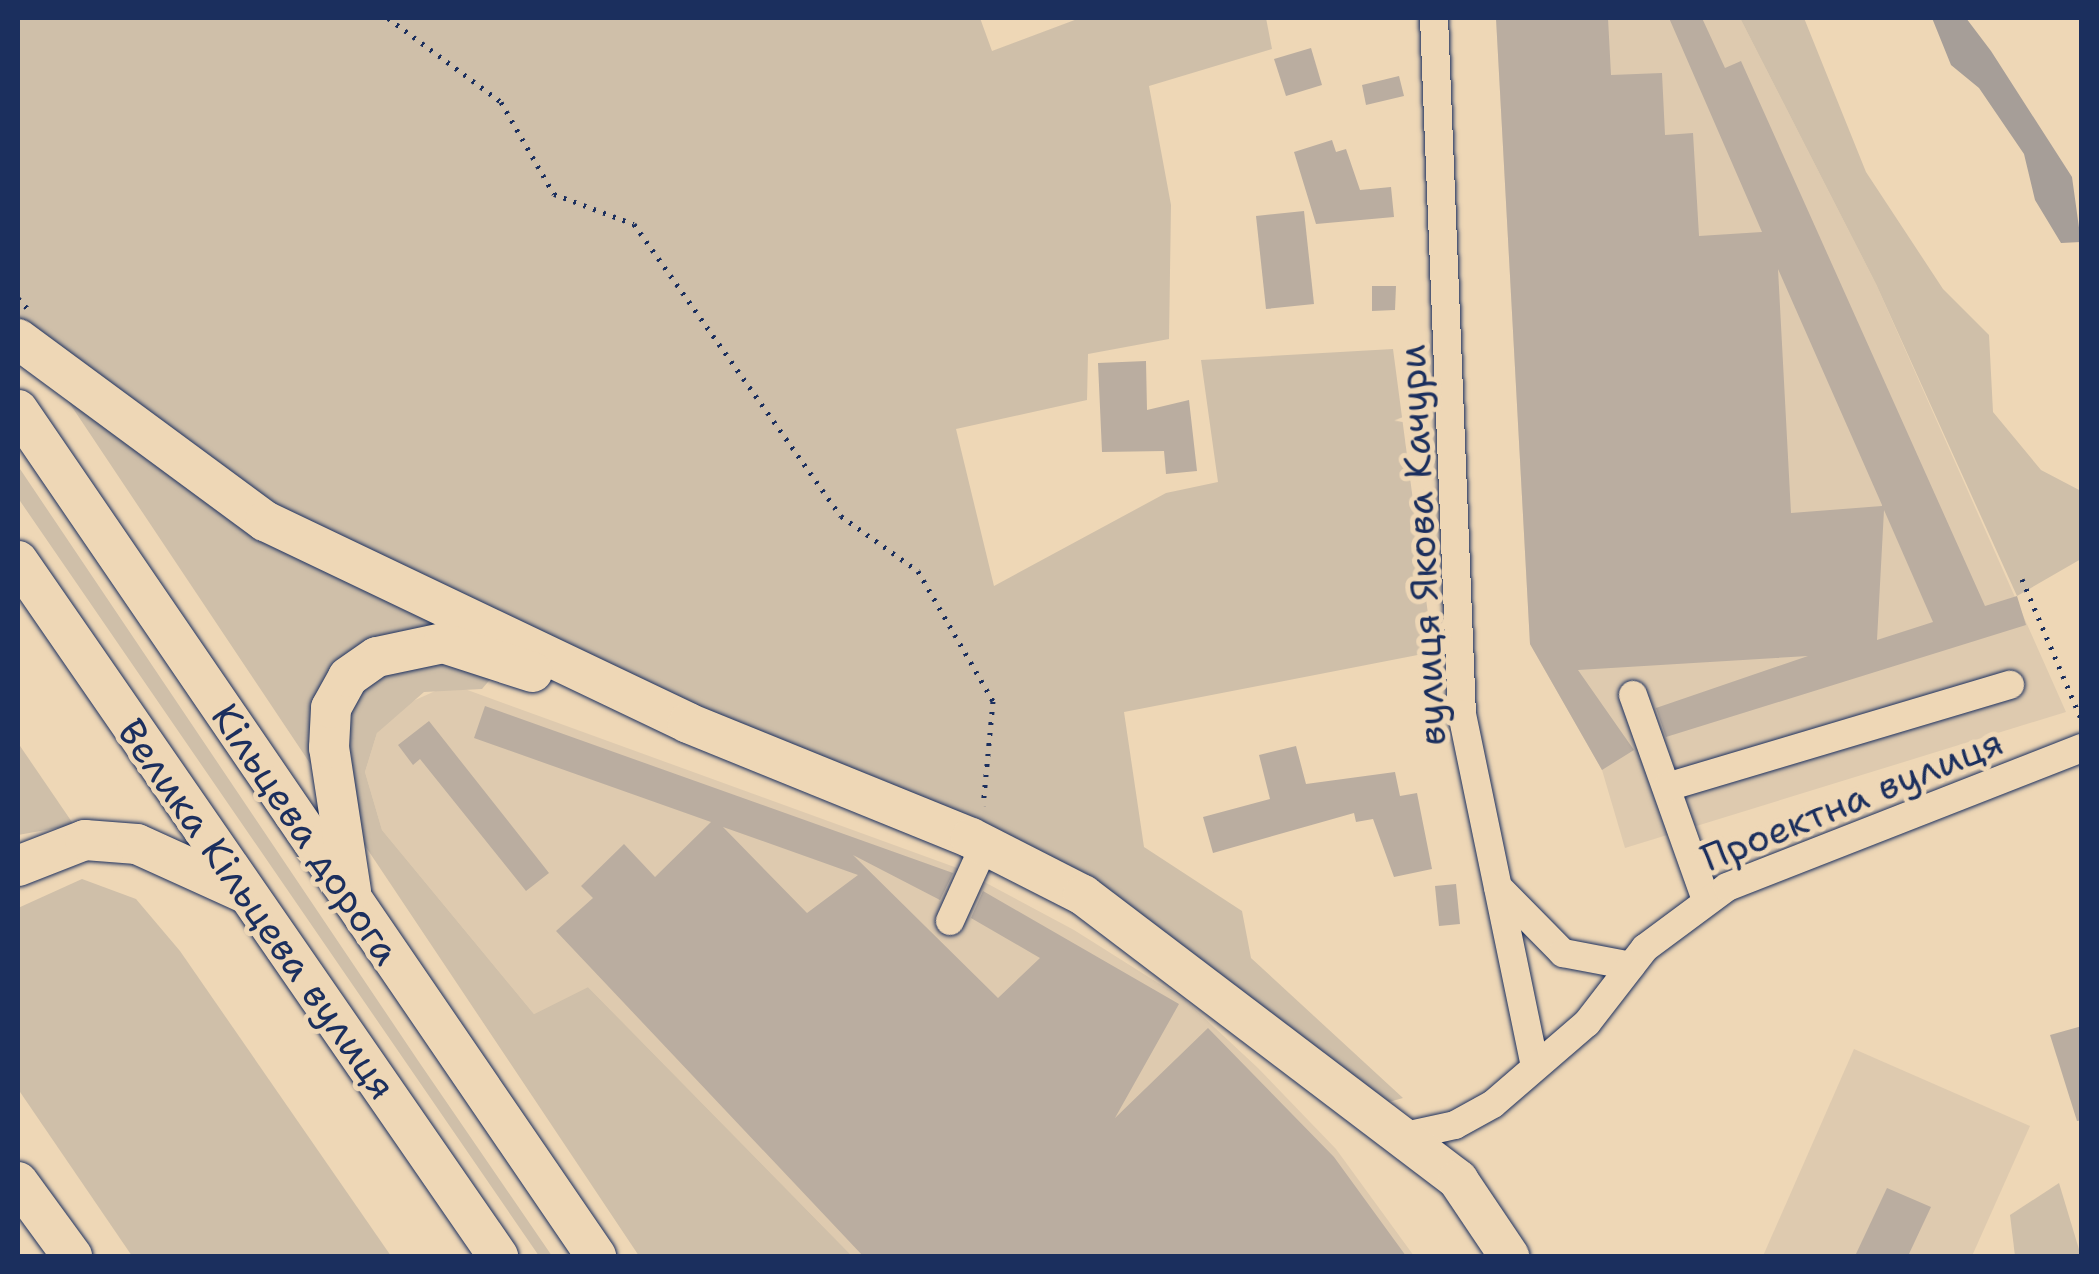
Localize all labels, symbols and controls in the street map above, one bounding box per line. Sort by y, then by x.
street label: вулиця Якова Качури [1389,343,1455,747]
street label: Кільцева дорога [202,695,410,973]
street label: Велика Кільцева вулиця [108,710,406,1108]
street label: Проектна вулиця [1694,719,2010,881]

